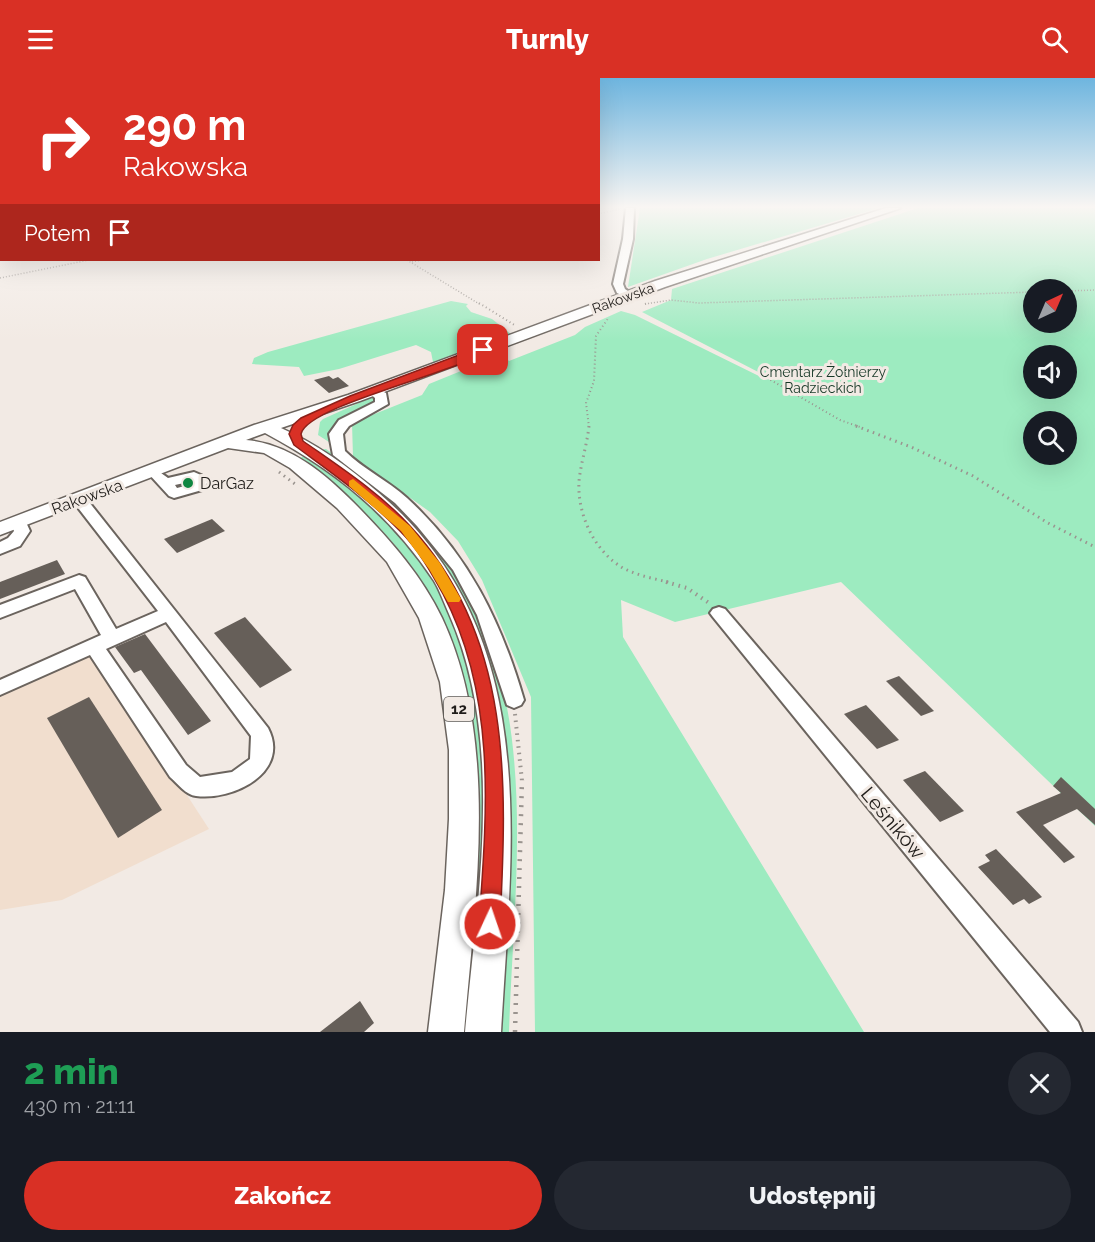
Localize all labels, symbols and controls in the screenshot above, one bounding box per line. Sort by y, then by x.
icon: menu [24,23,57,56]
icon: search [1038,23,1071,56]
text: Turnly [506,24,589,55]
text: 290 m [123,101,246,150]
icon: right [24,102,102,180]
text: Rakowska [123,151,248,182]
icon: arrive [103,216,136,249]
text: Potem [24,220,91,246]
street label: Rakowska [590,279,656,317]
north arrow [1023,279,1077,333]
map controls [1023,279,1077,465]
pin [457,324,508,375]
icon: arrive [466,333,499,366]
button: sound [1023,345,1077,399]
park label: Cmentarz Żołnierzy Radzieckich [760,362,887,396]
button: search [1023,411,1077,465]
place label: DarGaz [200,474,254,493]
street label: Rakowska [49,475,125,519]
marker: DarGaz [181,476,195,490]
road number: 12 [444,697,474,721]
street label: Leśników [856,782,930,864]
position arrow [458,892,522,956]
text: 2 min [24,1050,119,1092]
button: close [1008,1052,1071,1115]
text: 430 m · 21:11 [24,1094,135,1118]
button: Zakończ [24,1161,542,1230]
button: Udostępnij [554,1161,1071,1230]

